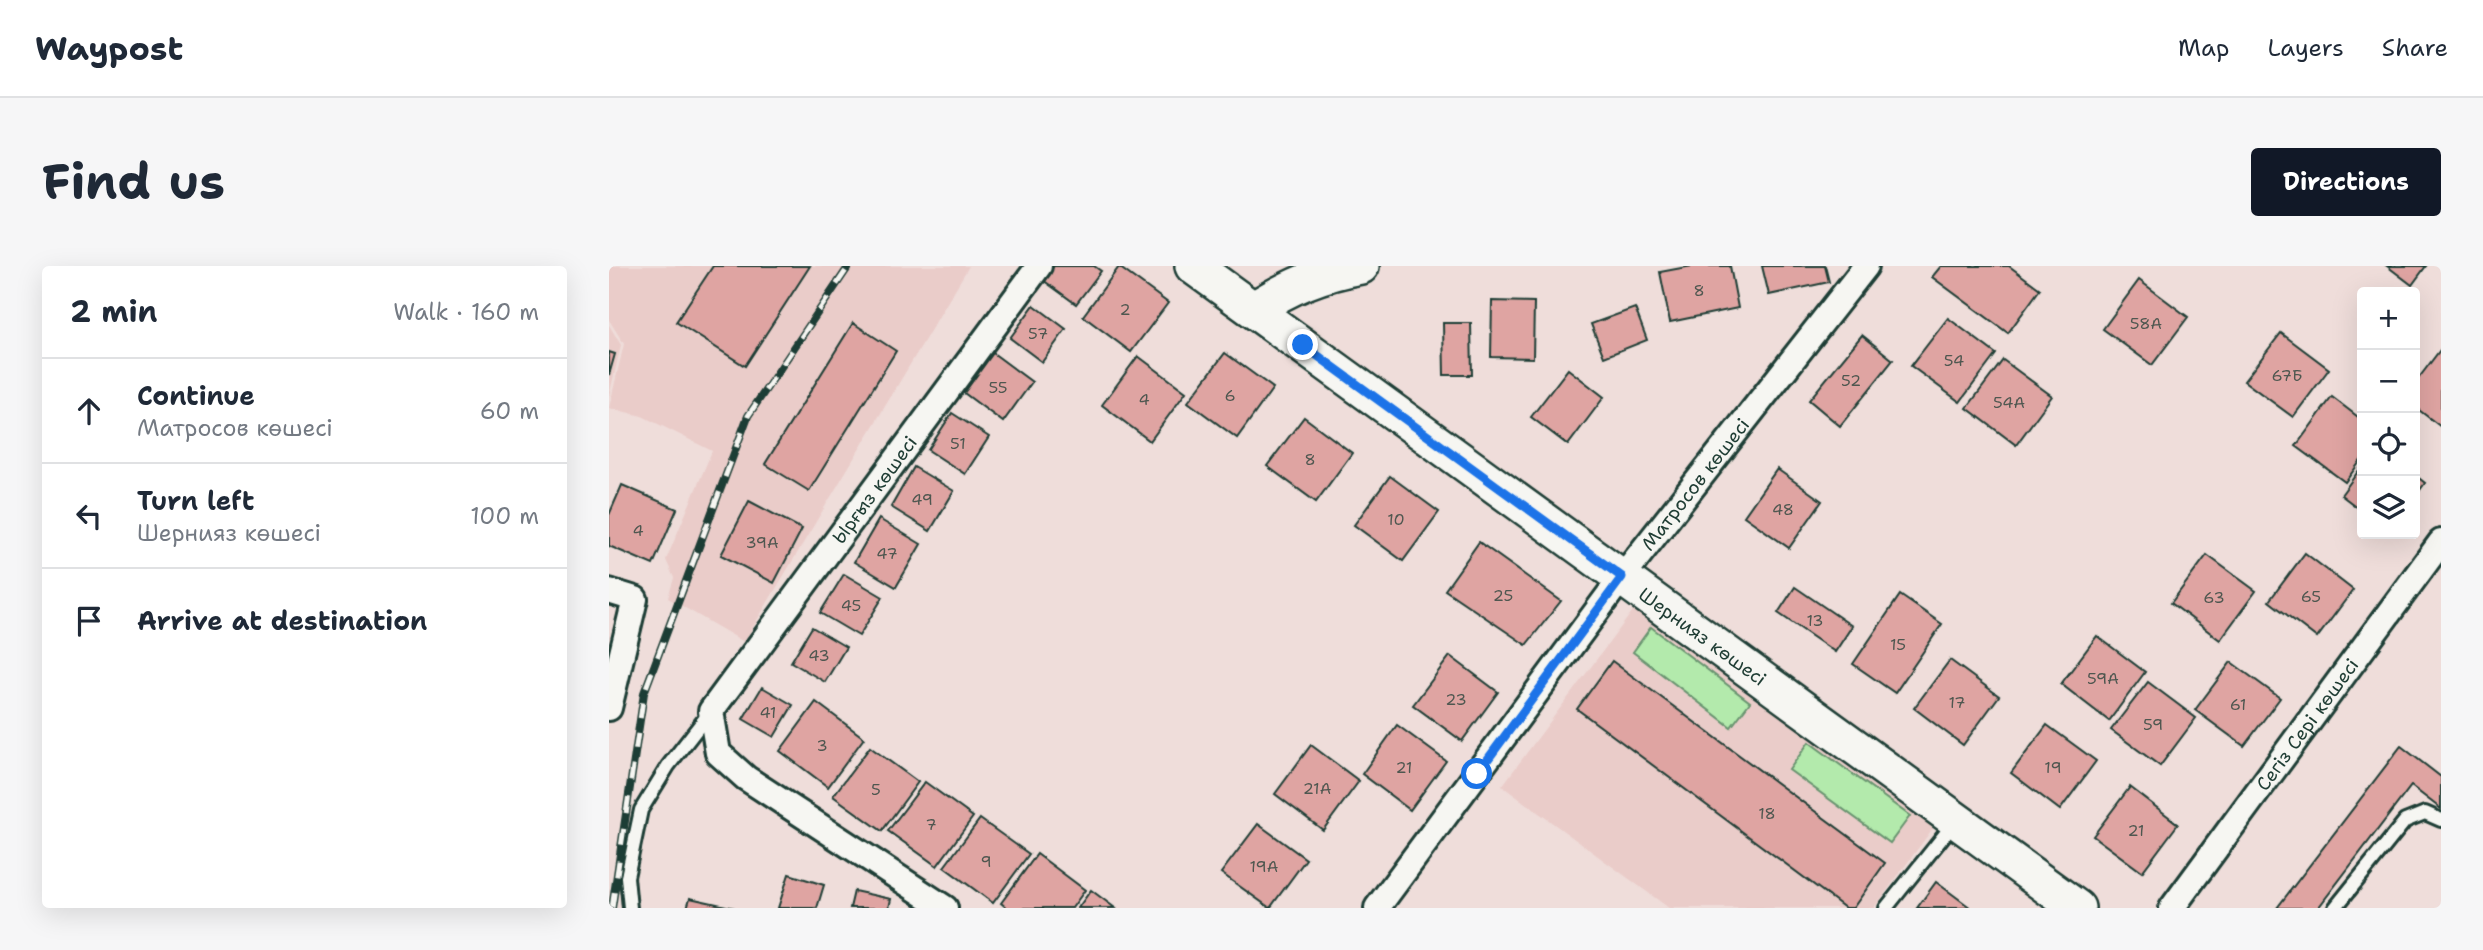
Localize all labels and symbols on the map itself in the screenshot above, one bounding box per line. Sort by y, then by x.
house number: 8 [1693,280,1705,301]
house number: 2 [1119,299,1131,320]
house number: 58А [2130,313,2162,334]
house number: 57 [1028,323,1048,344]
route end [1287,329,1318,360]
house number: 54 [1944,350,1964,371]
house number: 67Б [2271,365,2303,386]
house number: 52 [1841,370,1861,391]
house number: 55 [988,377,1008,398]
house number: 6 [1224,385,1236,406]
house number: 4 [1138,389,1150,410]
house number: 54А [1993,392,2025,413]
street label: Матросов көшесі [1636,413,1755,556]
street label: Ырғыз көшесі [827,431,923,549]
house number: 51 [950,433,966,454]
house number: 8 [1304,449,1316,470]
house number: 49 [911,489,933,510]
house number: 48 [1772,499,1794,520]
house number: 10 [1387,509,1405,530]
house number: 4 [632,520,644,541]
house number: 39А [745,532,779,553]
house number: 47 [876,543,898,564]
street label: Шернияз көшесі [1634,582,1771,691]
house number: 25 [1493,585,1513,606]
house number: 65 [2301,586,2321,607]
house number: 63 [2203,587,2225,608]
house number: 45 [841,595,861,616]
house number: 13 [1806,610,1824,631]
house number: 15 [1890,634,1906,655]
house number: 43 [808,645,830,666]
street label: Сегіз Сері көшесі [2250,653,2364,796]
house number: 59А [2087,668,2119,689]
house number: 23 [1445,689,1467,710]
house number: 17 [1948,692,1966,713]
house number: 61 [2230,694,2246,715]
house number: 41 [759,702,777,723]
house number: 59 [2143,714,2163,735]
house number: 3 [816,735,828,756]
house number: 21 [1395,757,1413,778]
house number: 19 [2044,757,2062,778]
route start [1461,758,1492,789]
house number: 21А [1303,778,1331,799]
house number: 5 [871,779,881,800]
house number: 18 [1758,803,1776,824]
house number: 7 [925,814,937,835]
house number: 21 [2127,820,2145,841]
house number: 9 [980,851,992,872]
house number: 19А [1250,856,1278,877]

